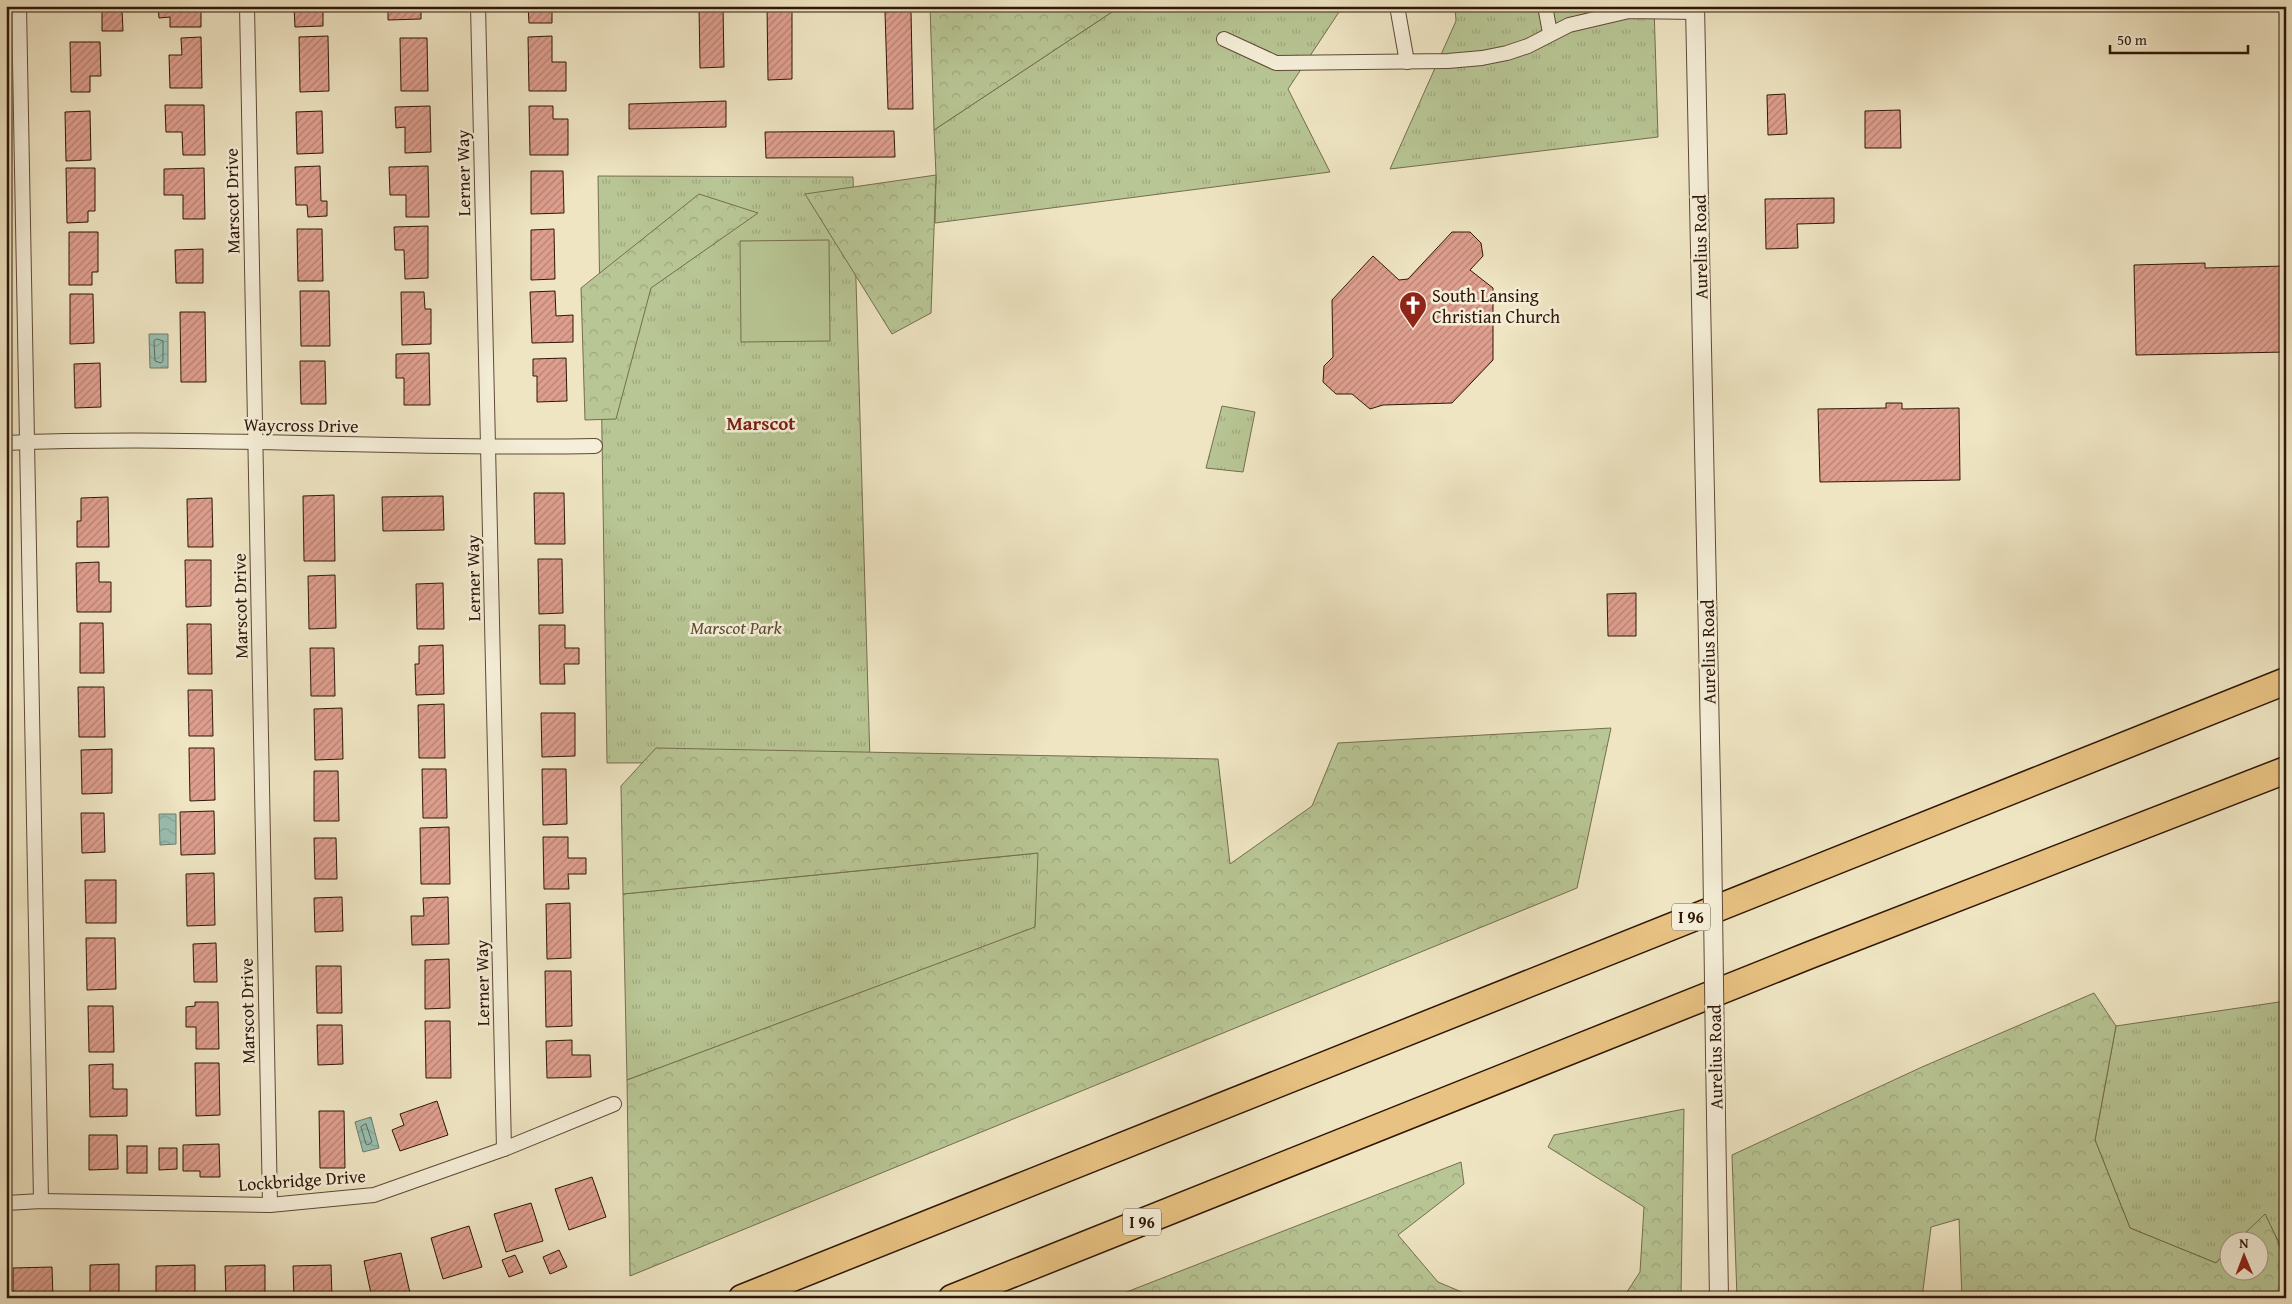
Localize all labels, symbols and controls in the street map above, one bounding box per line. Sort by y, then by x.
scale bar [2110,22,2247,54]
text: 50 m [2117,29,2148,50]
street label: Lerner Way [449,129,477,217]
street label: Marscot Drive [218,148,246,254]
street label: Aurelius Road [1686,194,1714,300]
place label: South Lansing Christian Church [1432,282,1560,330]
church icon: South Lansing Christian Church [1398,290,1428,329]
district label: Marscot [726,409,796,437]
street label: Waycross Drive [243,410,359,440]
street label: Lerner Way [459,534,487,622]
street label: Marscot Drive [226,553,254,659]
street label: Aurelius Road [1694,599,1722,705]
park label: Marscot Park [690,614,782,641]
road number: I 96 [1672,904,1710,930]
street label: Lerner Way [468,939,496,1027]
street label: Marscot Drive [233,958,261,1064]
street label: Aurelius Road [1701,1004,1729,1110]
street label: Lockbridge Drive [237,1162,367,1198]
road number: I 96 [1123,1208,1161,1236]
north arrow [2220,1232,2270,1282]
text: N [2239,1233,2249,1253]

